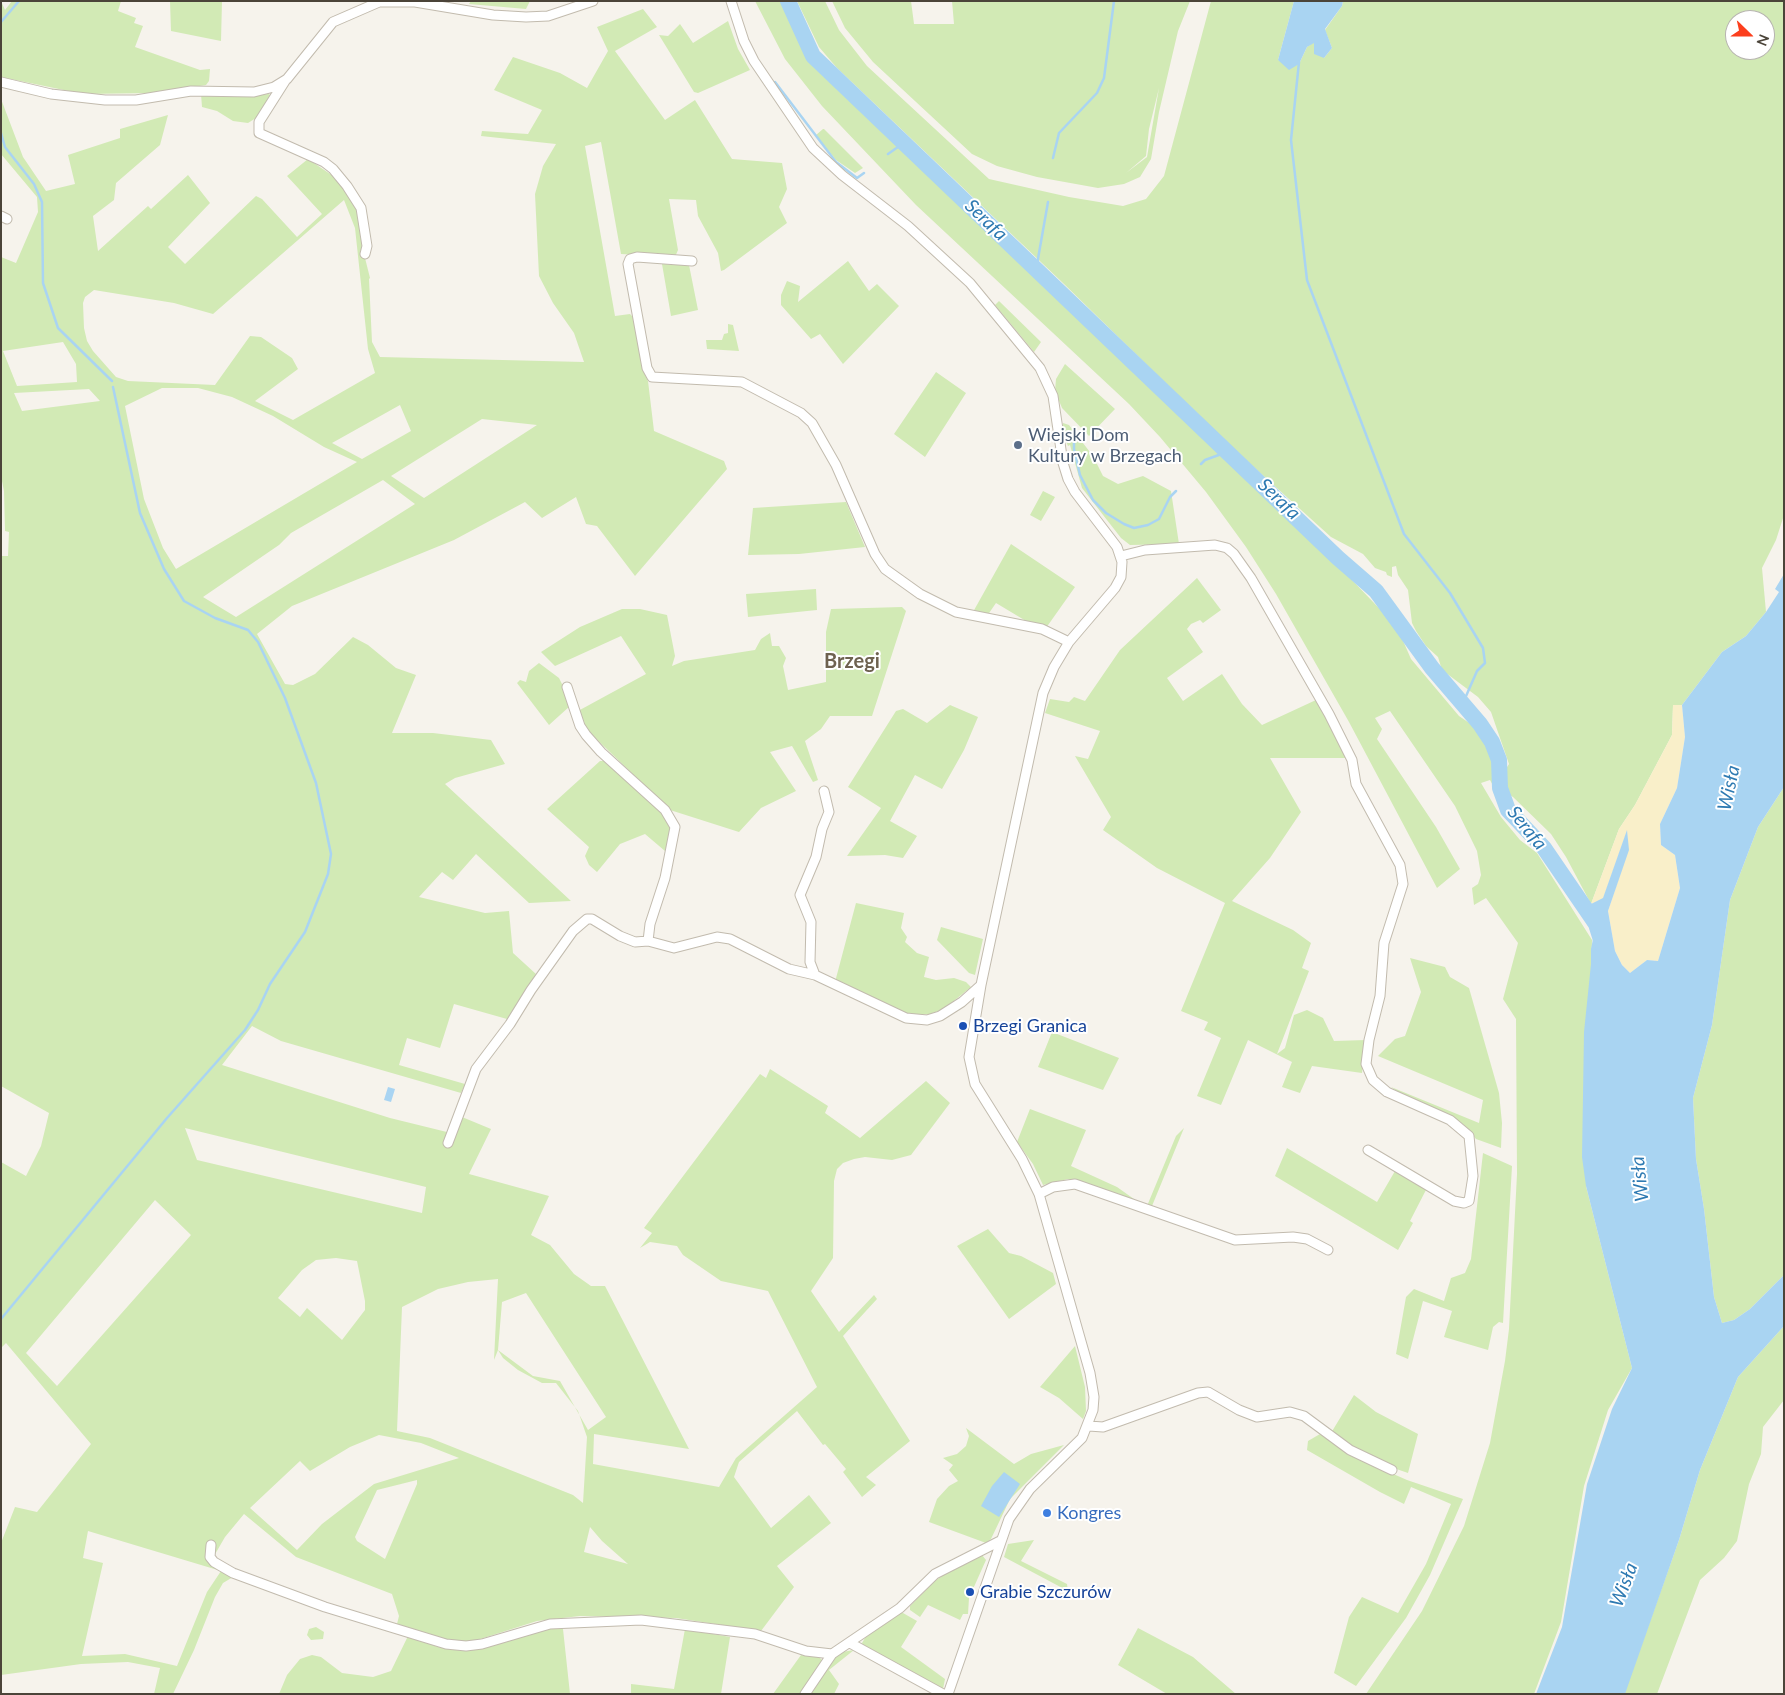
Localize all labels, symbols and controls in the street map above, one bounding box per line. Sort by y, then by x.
north arrow [1725,10,1775,60]
text: N [1754,32,1773,49]
water label: Serafa [960,195,1012,245]
place label: Wiejski Dom Kultury w Brzegach [1028,424,1182,466]
marker: Wiejski Dom Kultury w Brzegach [1012,439,1024,451]
water label: Serafa [1253,474,1305,524]
district label: Brzegi [824,650,880,674]
water label: Wisła [1713,763,1745,813]
water label: Serafa [1502,802,1552,854]
place label: Brzegi Granica [973,1015,1087,1037]
marker: Brzegi Granica [957,1020,969,1032]
water label: Wisła [1626,1155,1654,1203]
place label: Kongres [1057,1502,1121,1524]
marker: Kongres [1041,1507,1053,1519]
water label: Wisła [1605,1560,1643,1610]
place label: Grabie Szczurów [980,1581,1111,1603]
marker: Grabie Szczurów [964,1586,976,1598]

